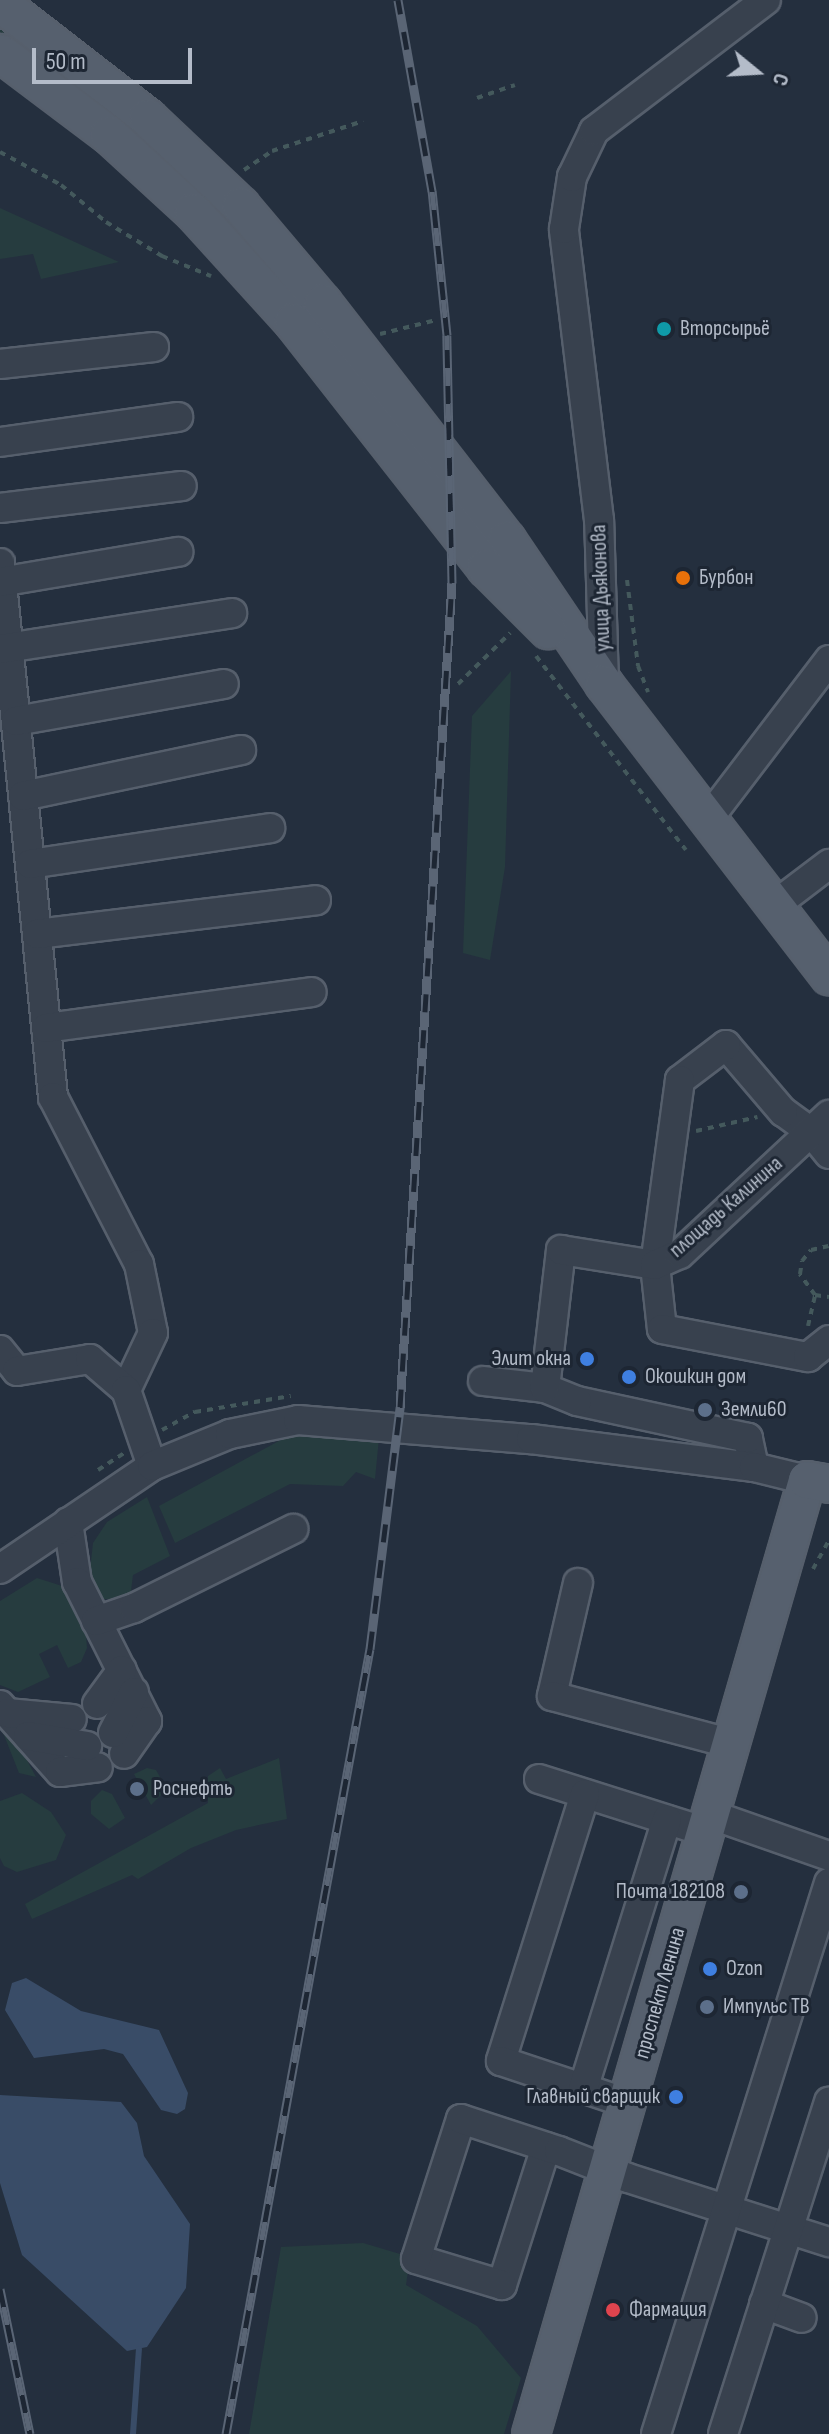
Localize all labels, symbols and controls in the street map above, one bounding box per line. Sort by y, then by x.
scale bar [36,32,196,82]
north arrow [717,32,797,112]
text: 50 m [46,47,86,76]
text: С [766,70,795,89]
place label: Вторсырьё [680,316,770,342]
marker: Вторсырьё [655,320,673,338]
street label: улица Дьяконова [586,524,616,652]
place label: Бурбон [699,565,753,591]
marker: Бурбон [674,569,692,587]
street label: площадь Калинина [664,1151,788,1263]
place label: Элит окна [491,1346,571,1372]
marker: Элит окна [578,1350,596,1368]
place label: Окошкин дом [645,1364,746,1390]
marker: Окошкин дом [620,1368,638,1386]
place label: Земли60 [721,1397,787,1423]
marker: Земли60 [696,1401,714,1419]
place label: Роснефть [153,1776,233,1802]
marker: Роснефть [128,1780,146,1798]
place label: Почта 182108 [616,1879,725,1905]
marker: Почта 182108 [732,1883,750,1901]
street label: проспект Ленина [629,1924,691,2062]
place label: Ozon [726,1956,763,1982]
marker: Ozon [701,1960,719,1978]
place label: Импульс ТВ [723,1994,810,2020]
marker: Импульс ТВ [698,1998,716,2016]
place label: Главный сварщик [526,2084,660,2110]
marker: Главный сварщик [667,2088,685,2106]
place label: Фармация [629,2297,707,2323]
marker: Фармация [604,2301,622,2319]

